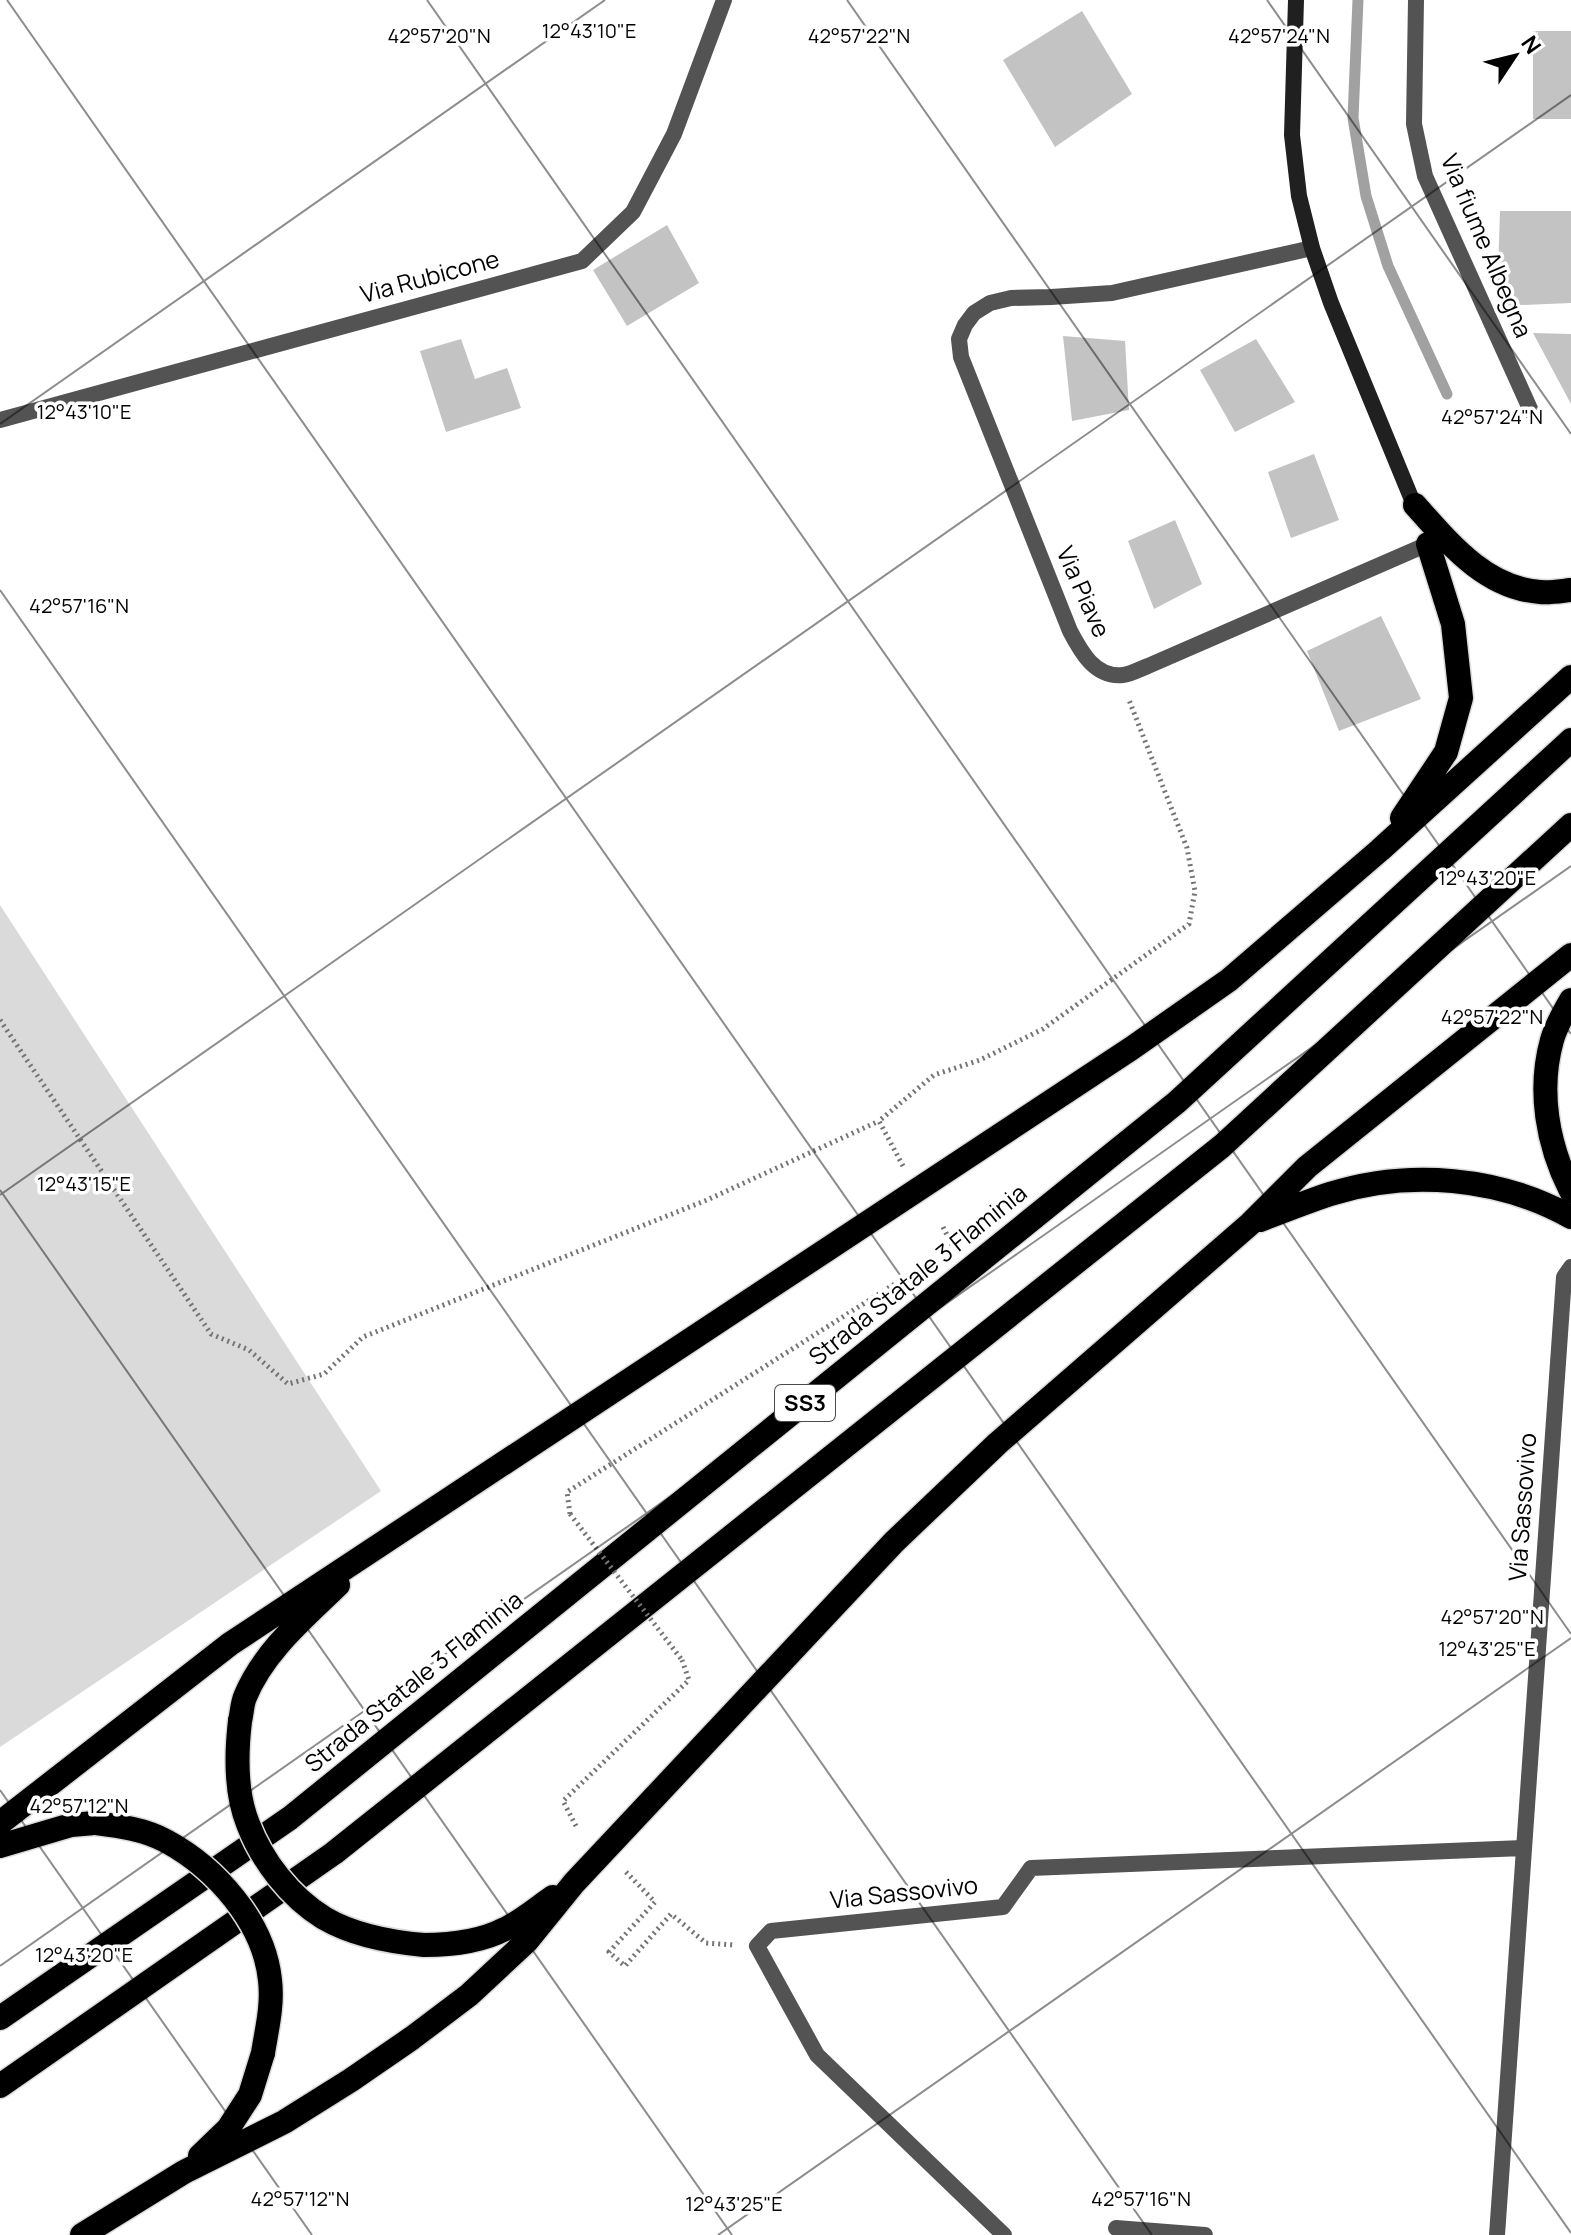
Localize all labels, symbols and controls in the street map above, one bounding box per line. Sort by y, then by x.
north arrow [1475,16,1555,96]
text: 12°43'10"E [542,17,636,44]
text: 42°57'20"N [387,22,491,49]
text: 42°57'22"N [808,22,910,49]
text: 42°57'24"N [1228,22,1330,49]
text: N [1515,29,1548,60]
street label: Via fiume Albegna [1434,149,1541,342]
street label: Via Rubicone [357,241,503,310]
text: 12°43'10"E [37,398,131,425]
text: 42°57'24"N [1441,403,1543,430]
street label: Via Piave [1050,541,1119,642]
text: 42°57'16"N [29,592,129,619]
text: 12°43'20"E [1438,864,1536,891]
text: 42°57'22"N [1441,1003,1543,1030]
text: 12°43'15"E [37,1170,131,1197]
street label: Strada Statale 3 Flaminia [801,1176,1033,1372]
road number: SS3 [775,1385,835,1421]
street label: Via Sassovivo [1500,1432,1543,1582]
street label: Strada Statale 3 Flaminia [297,1583,529,1779]
text: 42°57'20"N [1440,1603,1544,1630]
text: 12°43'25"E [1438,1635,1536,1662]
text: 42°57'12"N [30,1792,128,1819]
street label: Via Sassovivo [828,1867,979,1916]
text: 12°43'20"E [35,1941,133,1968]
text: 42°57'12"N [251,2185,349,2212]
text: 42°57'16"N [1091,2185,1191,2212]
text: 12°43'25"E [685,2190,783,2217]

